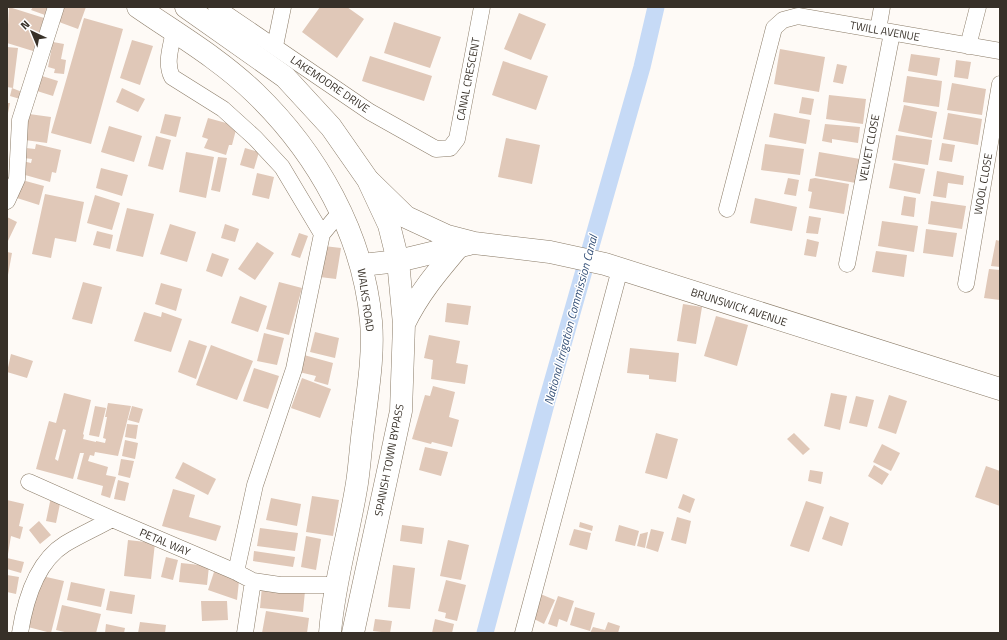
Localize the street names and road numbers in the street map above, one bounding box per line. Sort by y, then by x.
street label: TWILL AVENUE [849,17,921,45]
street label: CANAL CRESCENT [452,36,484,122]
street label: LAKEMOORE DRIVE [287,52,373,116]
street label: VELVET CLOSE [855,113,883,183]
street label: WOOL CLOSE [970,152,996,216]
street label: WALKS ROAD [354,267,378,333]
street label: BRUNSWICK AVENUE [689,284,789,330]
street label: SPANISH TOWN BYPASS [370,402,408,518]
street label: PETAL WAY [137,524,193,560]

